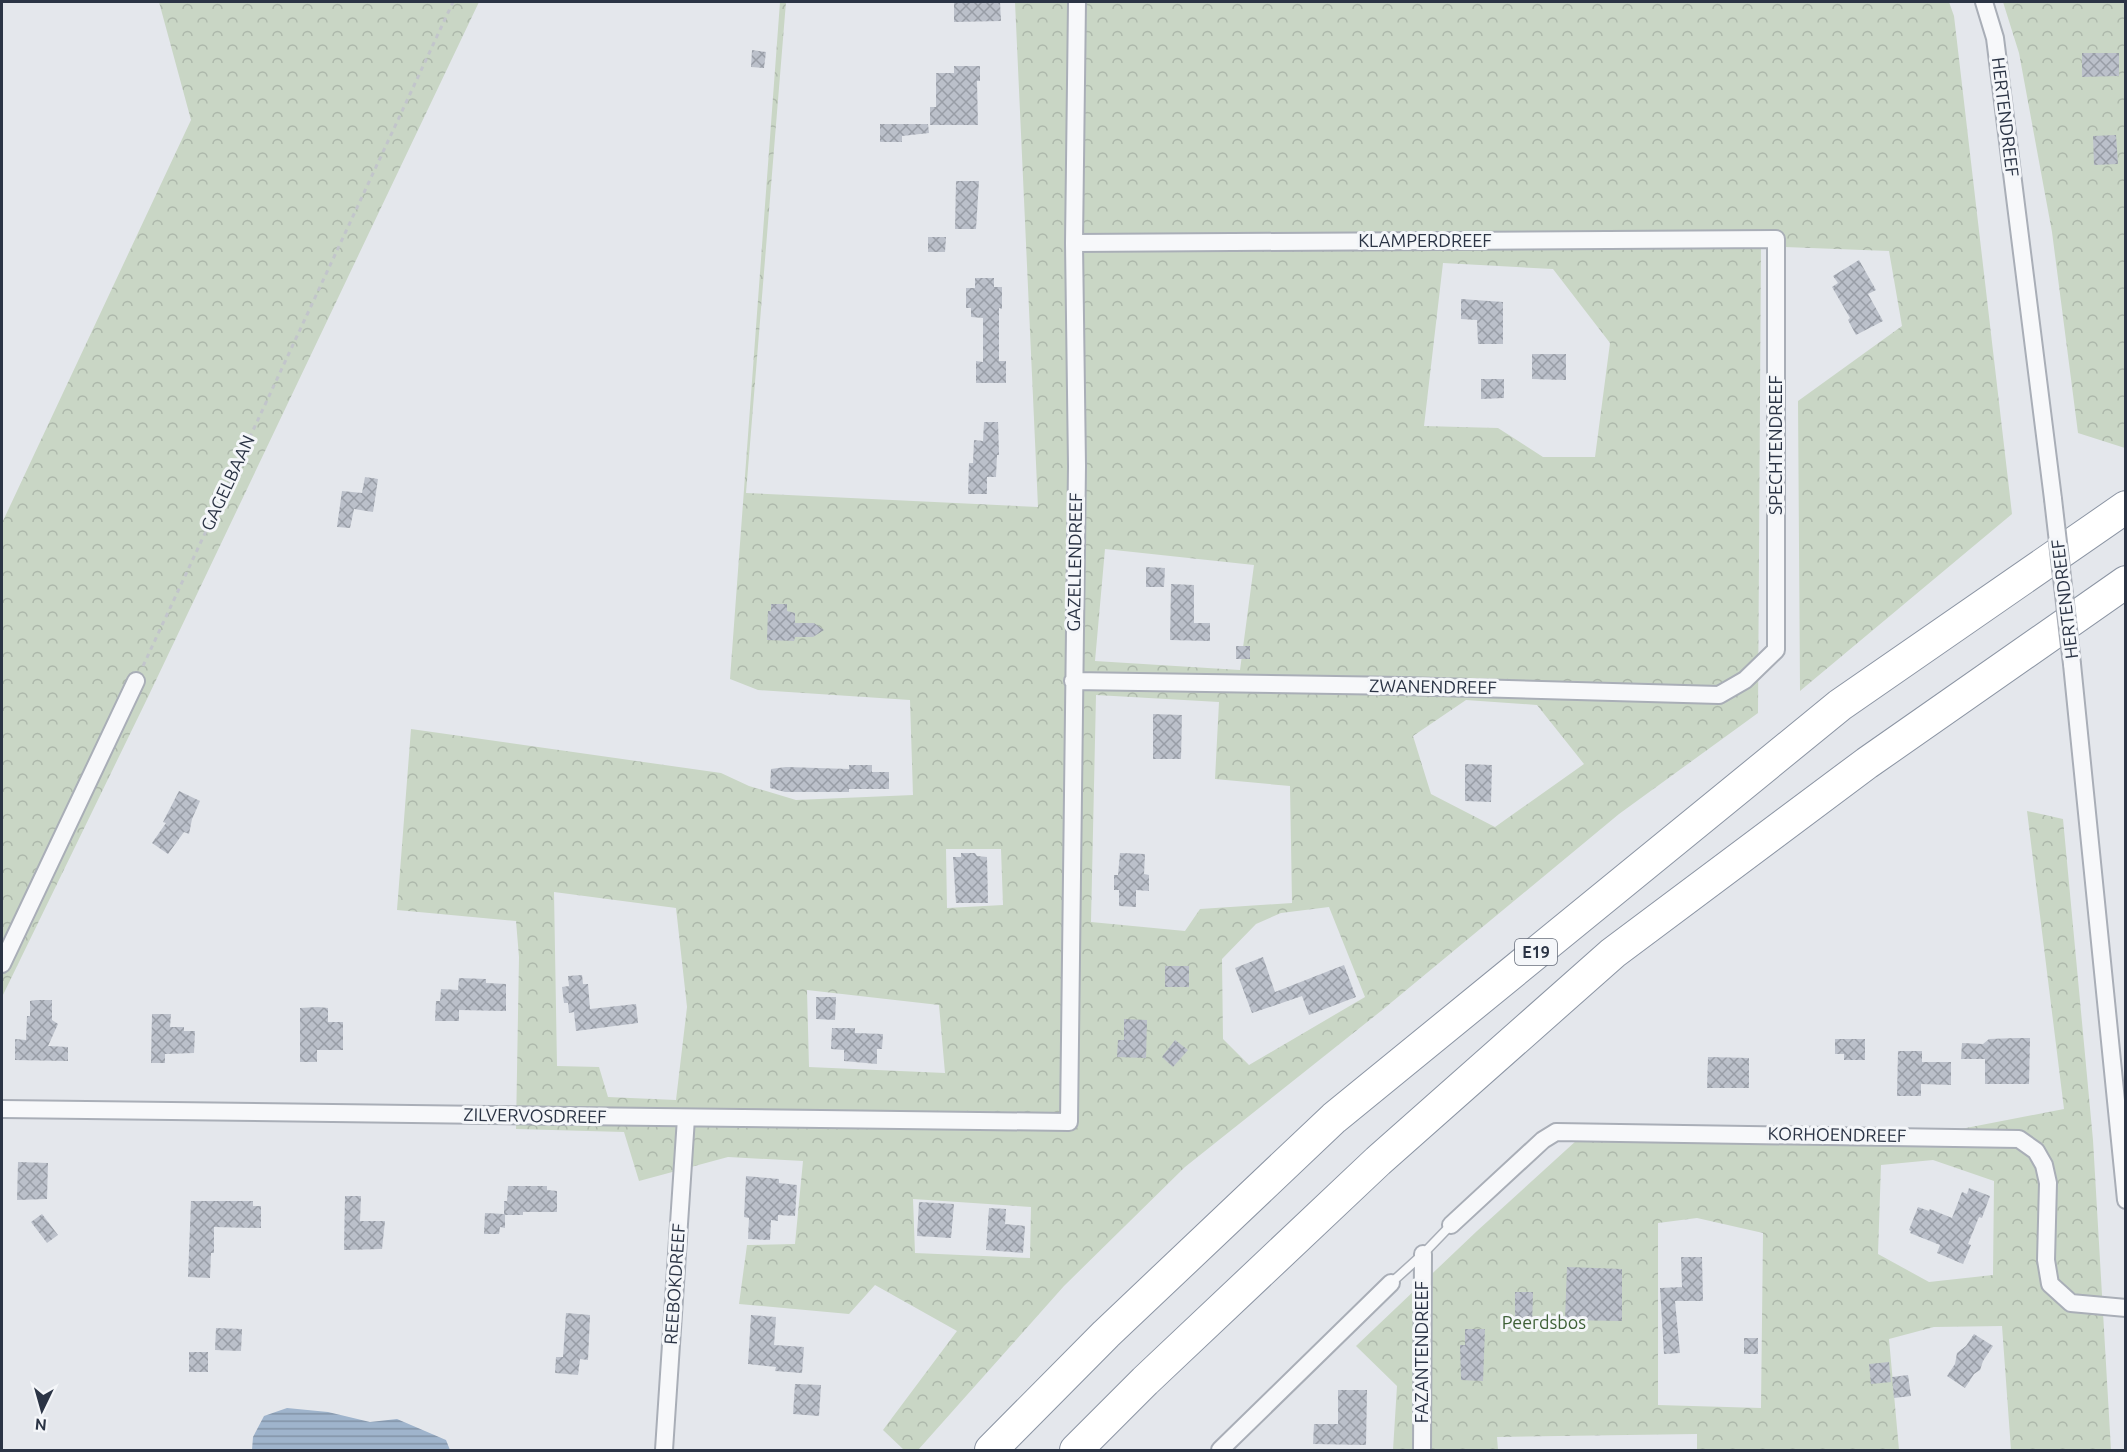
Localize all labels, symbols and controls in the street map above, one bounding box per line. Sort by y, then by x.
street label: HERTENDREEF [1989,56,2023,178]
street label: KLAMPERDREEF [1358,230,1492,250]
street label: SPECHTENDREEF [1765,375,1785,515]
street label: GAGELBAAN [196,432,258,533]
street label: GAZELLENDREEF [1063,492,1085,632]
street label: HERTENDREEF [2047,538,2081,660]
street label: ZWANENDREEF [1369,675,1497,697]
road number: E19 [1515,939,1557,965]
street label: ZILVERVOSDREEF [463,1104,607,1126]
street label: KORHOENDREEF [1767,1123,1907,1145]
street label: REEBOKDREEF [660,1223,688,1345]
street label: FAZANTENDREEF [1411,1281,1431,1423]
park label: Peerdsbos [1502,1312,1586,1332]
north arrow [12,1380,72,1440]
text: N [34,1415,47,1434]

